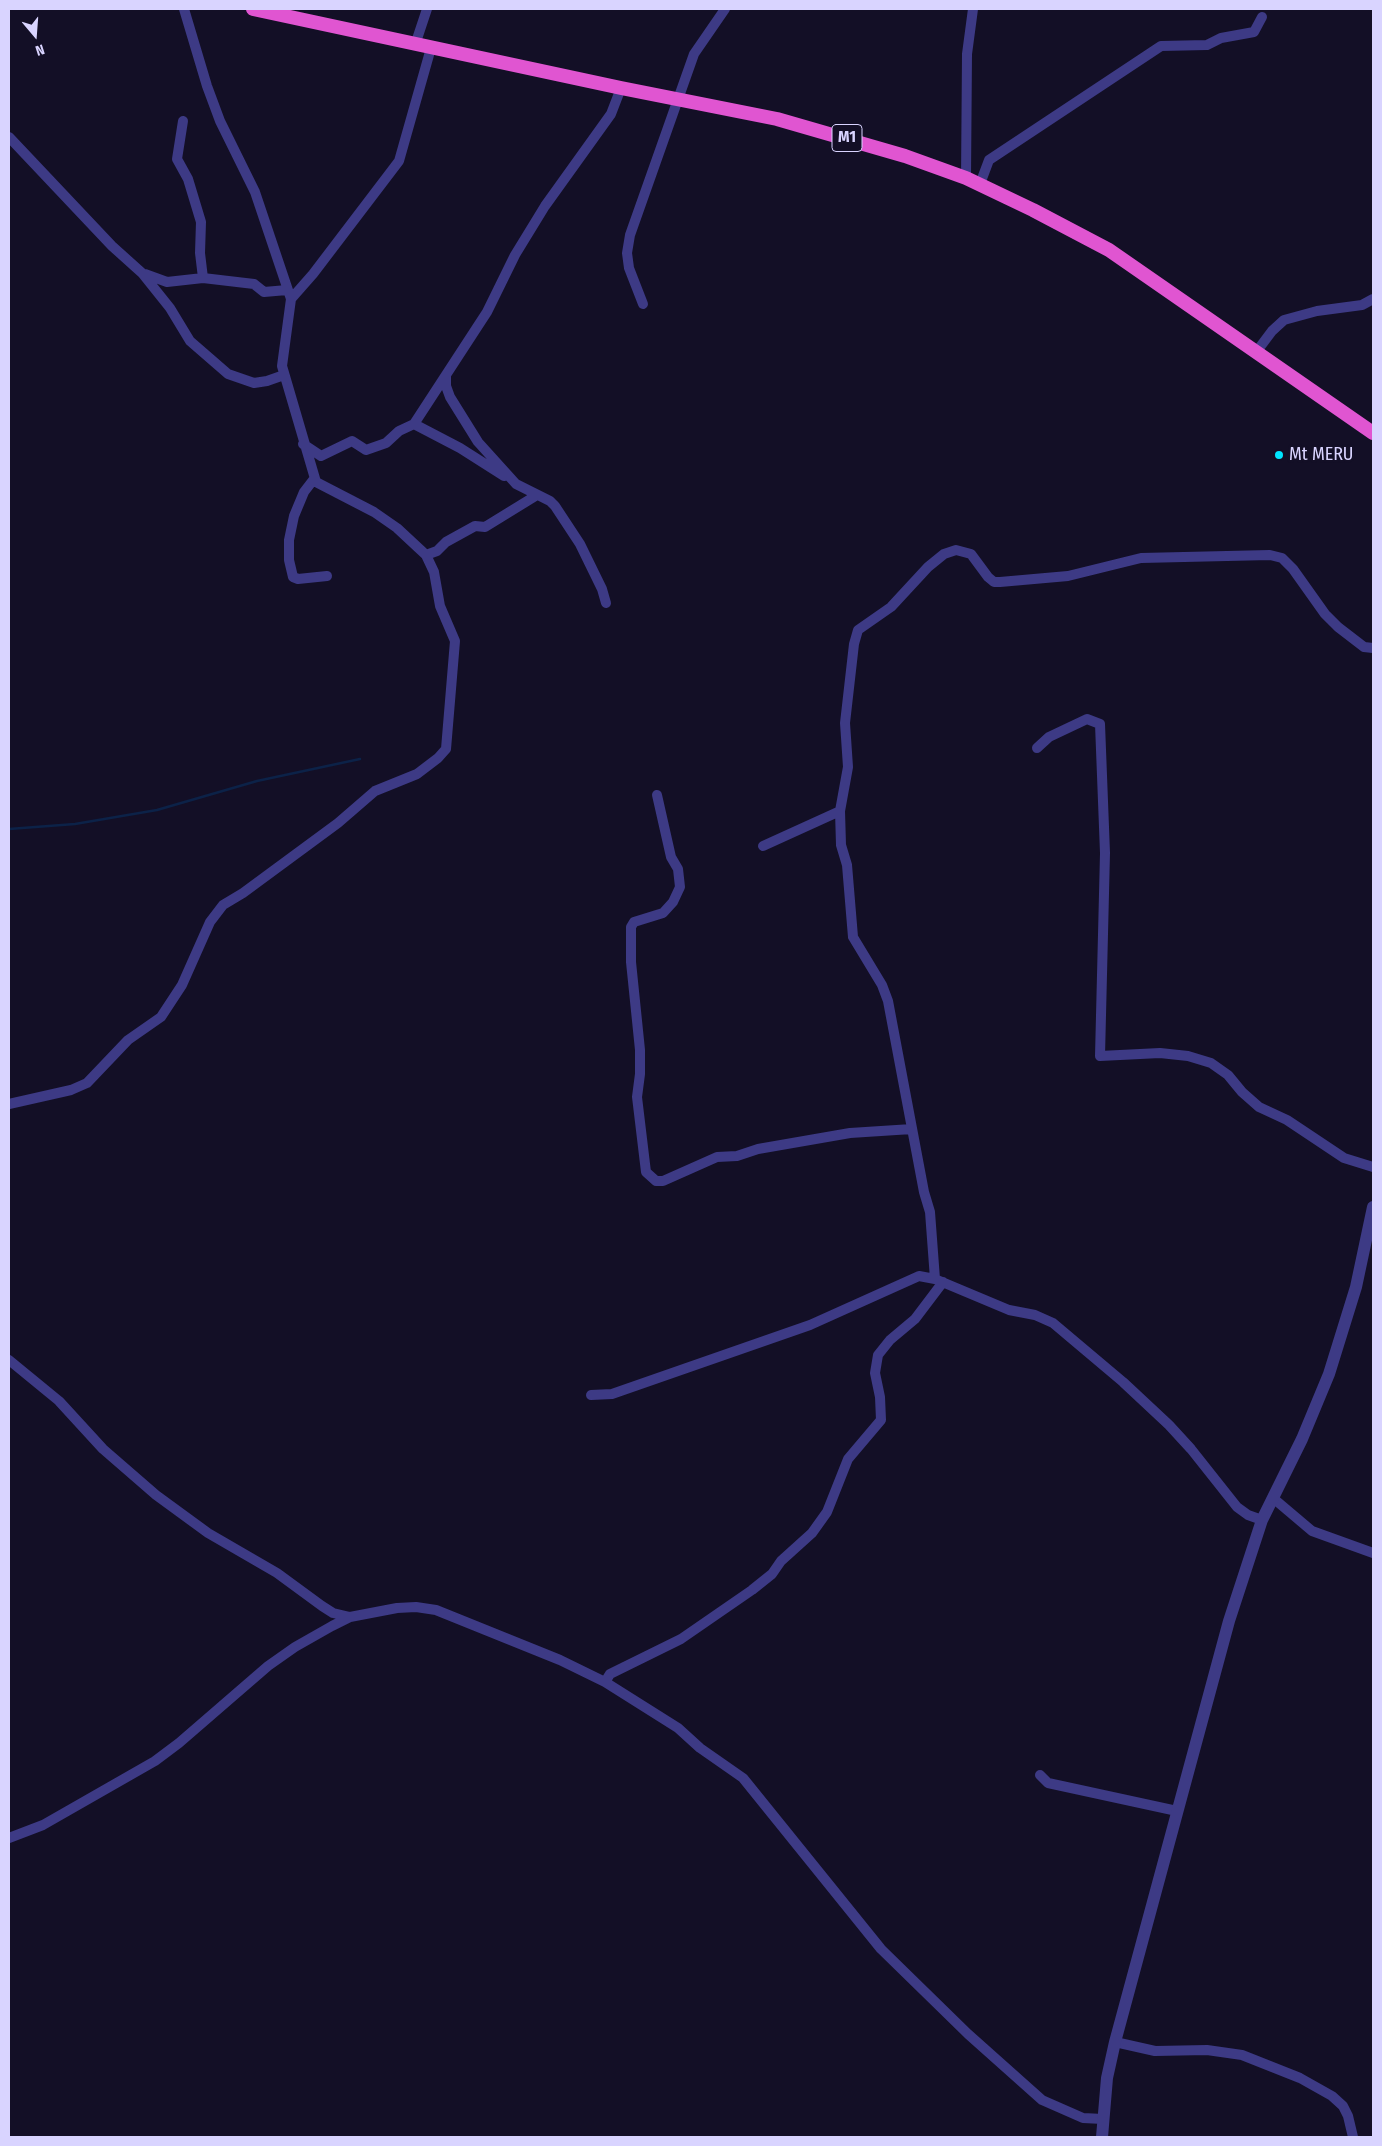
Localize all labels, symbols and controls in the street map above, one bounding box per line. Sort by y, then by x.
north arrow [10,10,60,60]
text: N [33,40,46,59]
road number: M1 [832,125,862,152]
place label: Mt MERU [1289,444,1353,466]
marker: Mt MERU [1273,449,1285,461]

